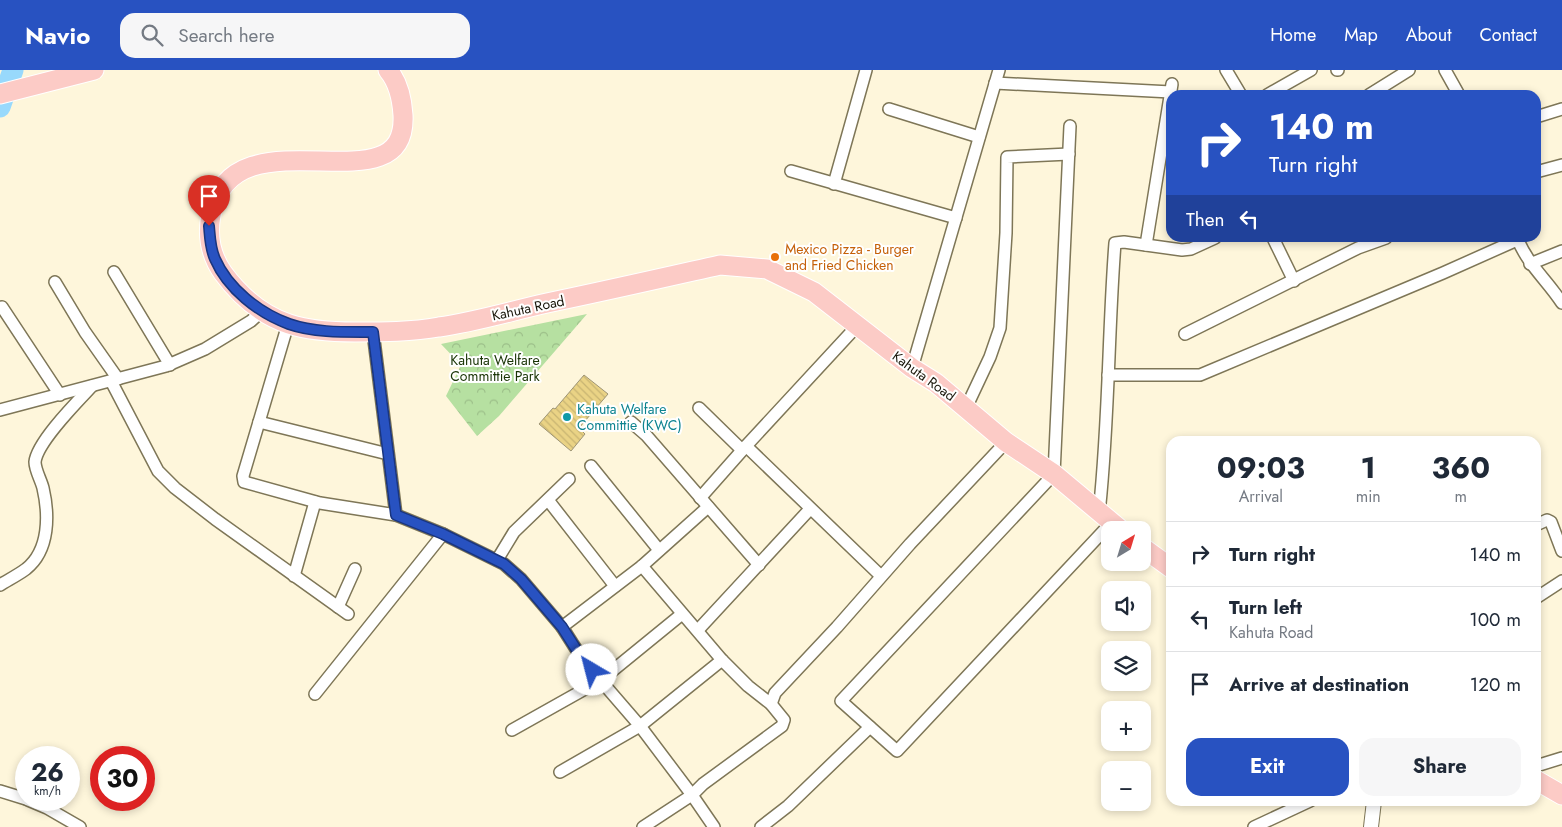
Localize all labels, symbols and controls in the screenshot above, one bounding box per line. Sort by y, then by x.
search box [120,13,470,58]
text: Navio [25,18,90,53]
icon: search [138,21,166,49]
text: Search here [178,22,274,49]
text: Home [1270,22,1316,48]
text: Map [1344,22,1378,48]
text: About [1406,22,1451,48]
text: Contact [1479,22,1537,48]
text: 140 m [1269,102,1374,152]
icon: right [1186,110,1251,175]
text: Turn right [1269,148,1357,180]
pin [188,175,230,226]
icon: arrive [195,182,223,210]
icon: left [1235,205,1263,233]
text: Then [1186,206,1225,233]
place label: Mexico Pizza - Burger and Fried Chicken [785,239,914,275]
marker: Mexico Pizza - Burger and Fried Chicken [769,251,781,263]
street label: Kahuta Road [490,291,566,325]
street label: Kahuta Road [888,346,960,406]
park label: Kahuta Welfare Committie Park [450,350,541,386]
place label: Kahuta Welfare Committie (KWC) [577,399,682,435]
marker: Kahuta Welfare Committie (KWC) [561,411,573,423]
text: 09:03 [1217,446,1305,489]
text: 1 [1361,446,1376,489]
text: 360 [1432,446,1490,489]
text: Arrival [1239,485,1283,508]
text: min [1356,485,1381,508]
text: m [1455,485,1467,508]
north arrow [1101,521,1151,571]
map controls [1101,521,1151,811]
icon: right [1186,540,1214,568]
text: Turn right [1229,541,1315,568]
text: 140 m [1469,541,1521,568]
button: sound [1101,581,1151,631]
text: Turn left [1229,594,1302,621]
icon: left [1186,605,1214,633]
text: 100 m [1469,606,1521,633]
text: Kahuta Road [1229,621,1313,644]
button: layers [1101,641,1151,691]
position arrow [565,643,617,695]
icon: arrive [1186,670,1214,698]
text: Arrive at destination [1229,671,1409,698]
text: 120 m [1470,671,1521,698]
button: + [1101,701,1151,751]
button: Exit [1186,738,1349,796]
button: Share [1359,738,1521,796]
speed limit sign: 30 [90,746,155,811]
text: 26 [31,754,64,790]
button: − [1101,761,1151,811]
text: km/h [34,782,61,800]

